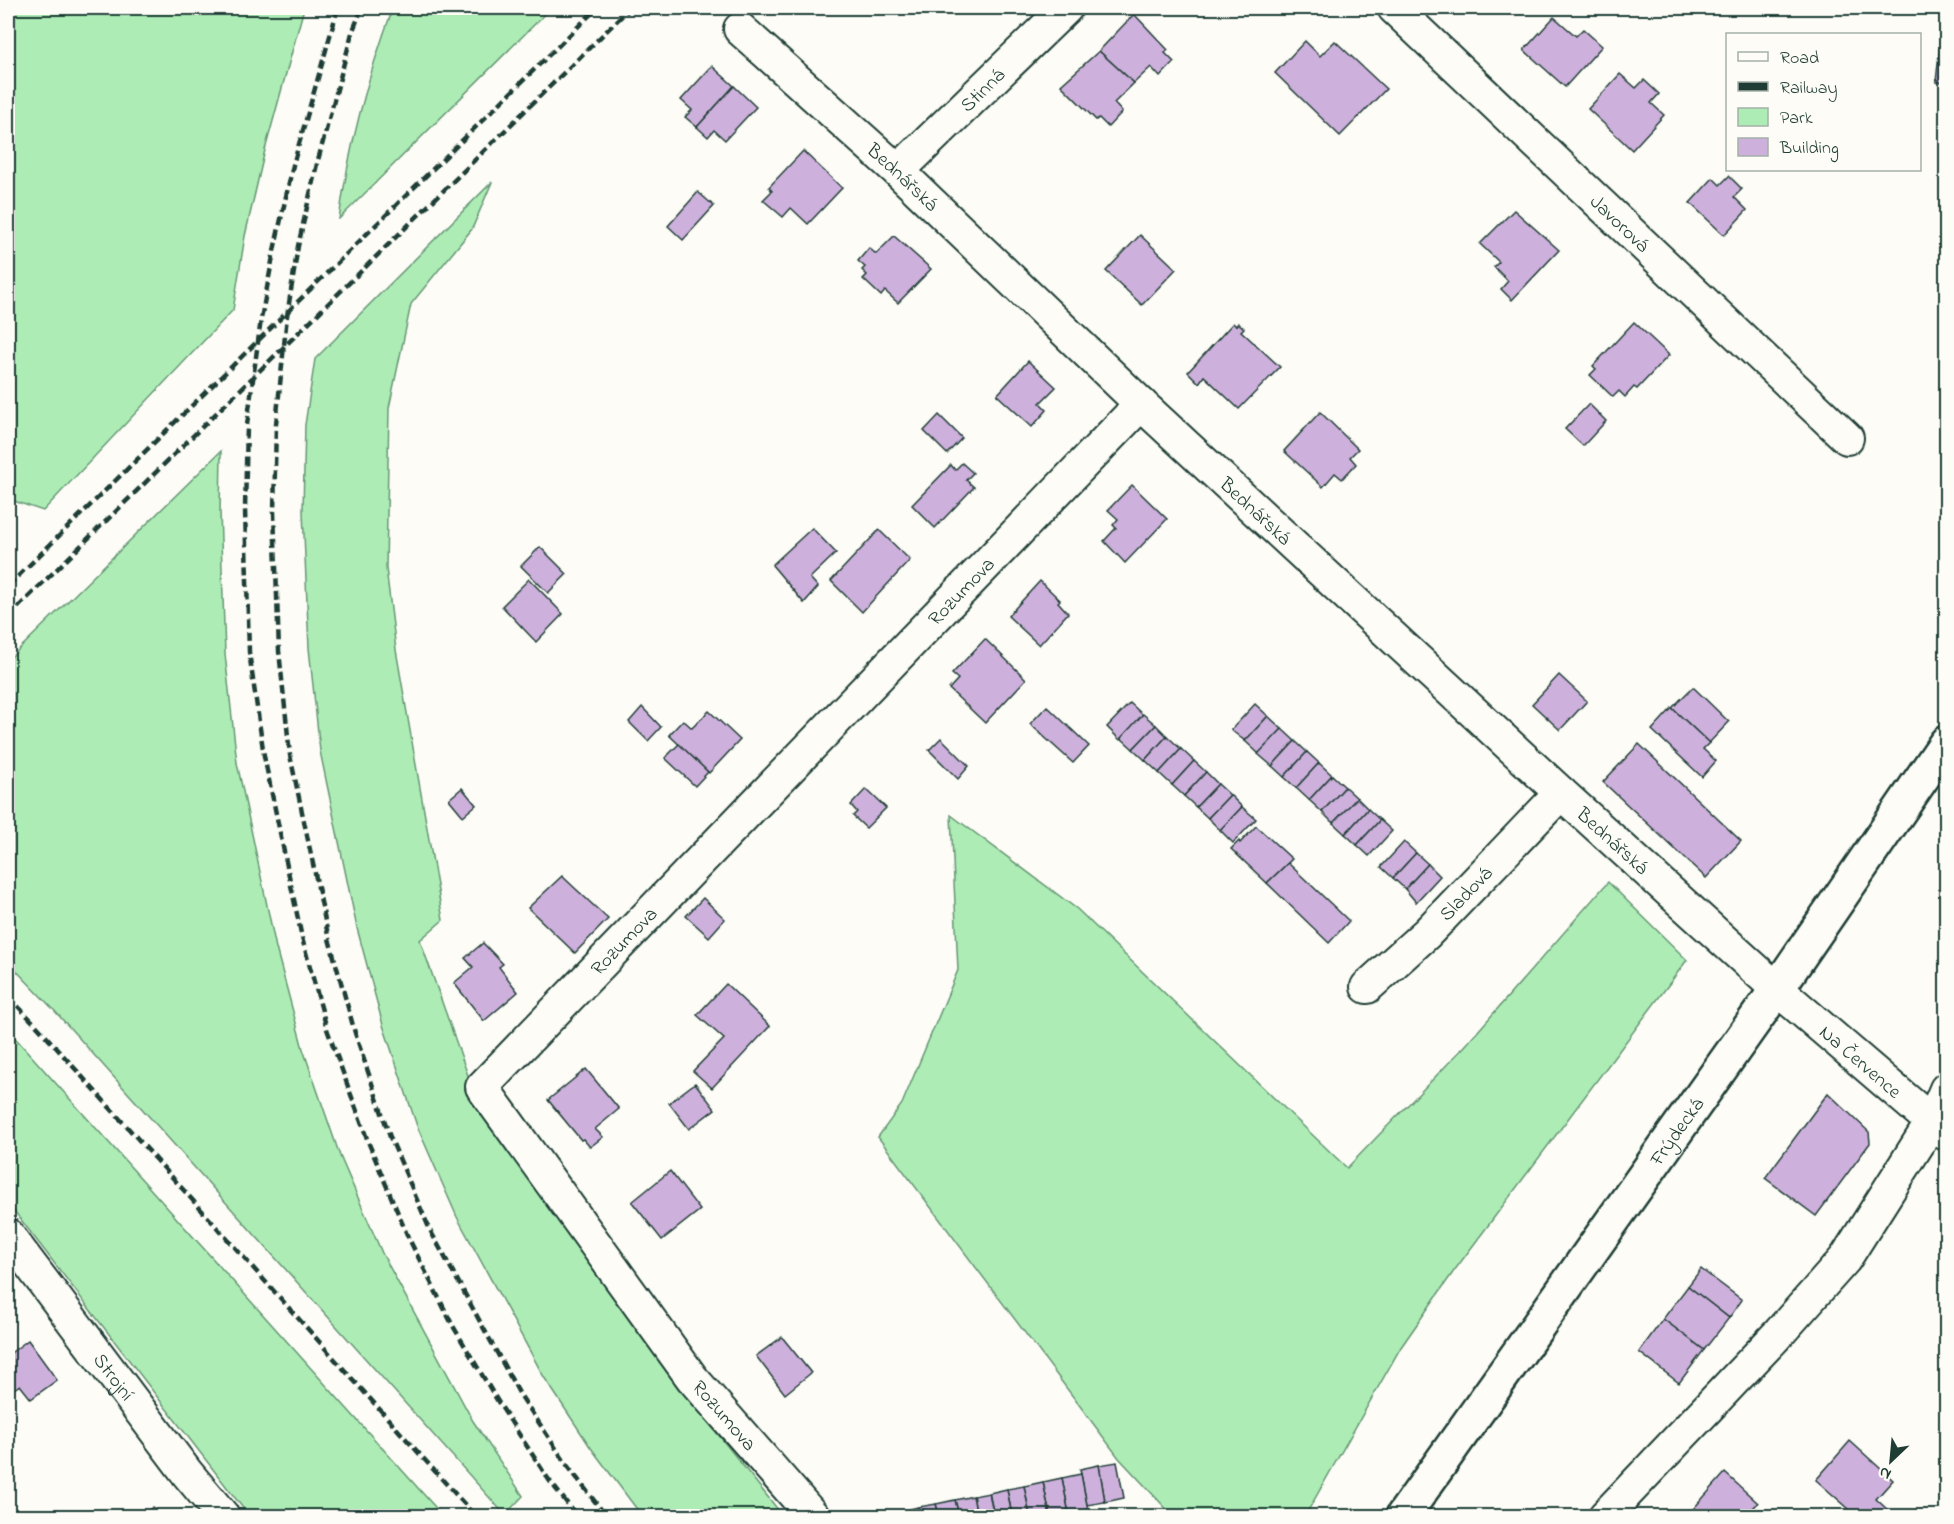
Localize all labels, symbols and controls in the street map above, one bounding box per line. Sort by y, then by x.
legend [1726,33,1921,171]
text: Road [1780,46,1819,72]
street label: Stinná [955,62,1013,120]
text: Railway [1780,76,1837,102]
text: Park [1780,106,1813,132]
text: Building [1779,136,1839,163]
street label: Bednářská [858,137,944,219]
street label: Javorová [1582,189,1655,260]
street label: Bednářská [1211,471,1297,553]
street label: Rozumova [922,552,1003,633]
street label: Bednářská [1568,801,1654,883]
street label: Sladová [1434,861,1501,929]
street label: Rozumova [585,901,665,983]
street label: Na Července [1812,1019,1907,1107]
street label: Frýdecká [1643,1093,1712,1173]
street label: Strojní [85,1348,140,1408]
street label: Rozumova [684,1375,762,1458]
north arrow [1861,1431,1921,1491]
text: N [1875,1459,1895,1486]

